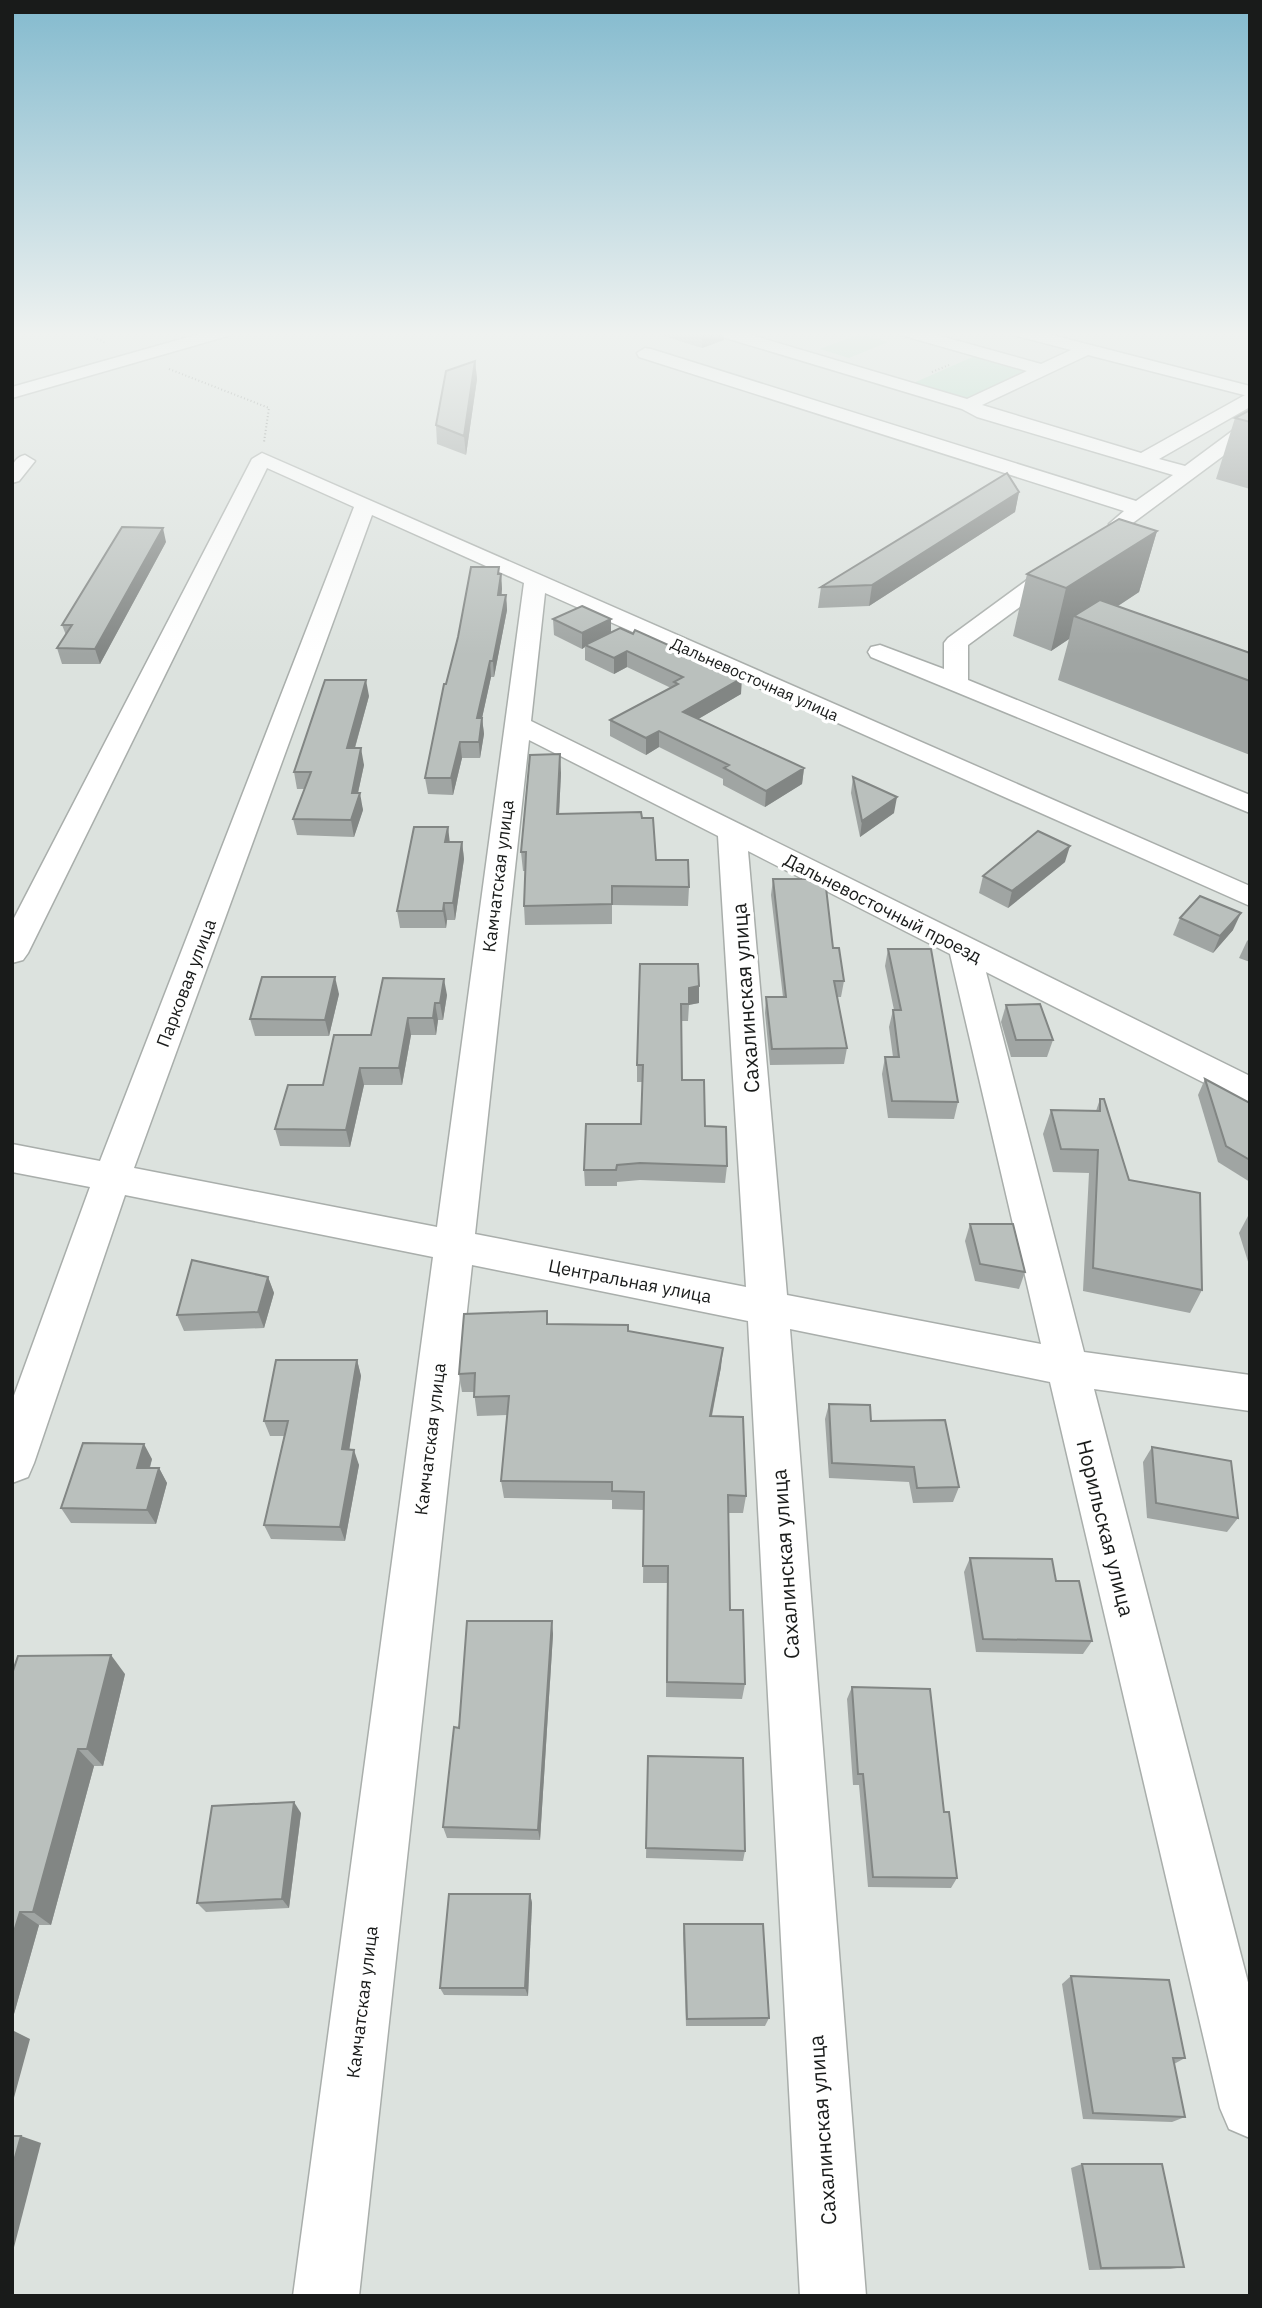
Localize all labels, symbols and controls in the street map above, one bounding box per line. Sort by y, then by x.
street label: Дальневосточная улица [668,633,842,725]
street label: Камчатская улица [477,798,519,953]
street label: Дальневосточный проезд [780,848,986,968]
street label: Сахалинская улица [724,902,766,1094]
street label: Парковая улица [151,915,221,1050]
street label: Центральная улица [546,1254,714,1308]
street label: Камчатская улица [409,1361,451,1516]
street label: Норильская улица [1070,1437,1142,1619]
street label: Сахалинская улица [764,1468,806,1660]
street label: Камчатская улица [341,1924,383,2079]
street label: Сахалинская улица [801,2034,843,2226]

